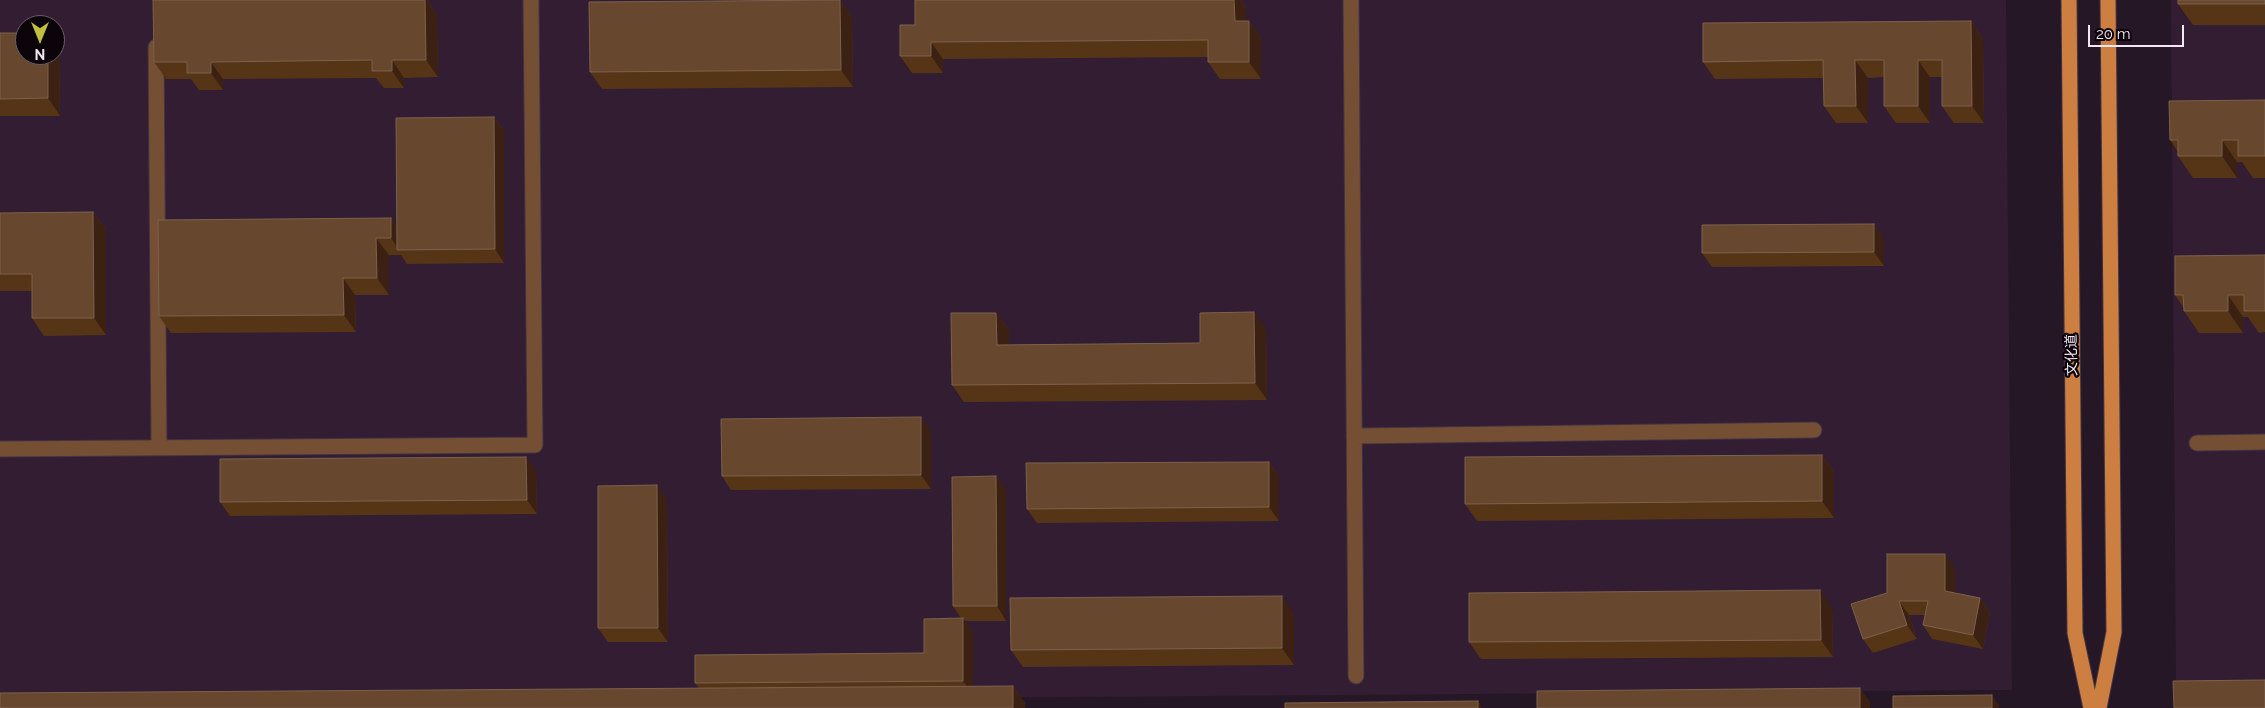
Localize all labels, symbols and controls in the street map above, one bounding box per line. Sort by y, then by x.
north arrow [15,15,65,65]
scale bar [2090,15,2186,47]
text: 20 m [2096,25,2131,43]
text: N [35,46,45,62]
street label: 文化道 [2063,334,2081,376]

